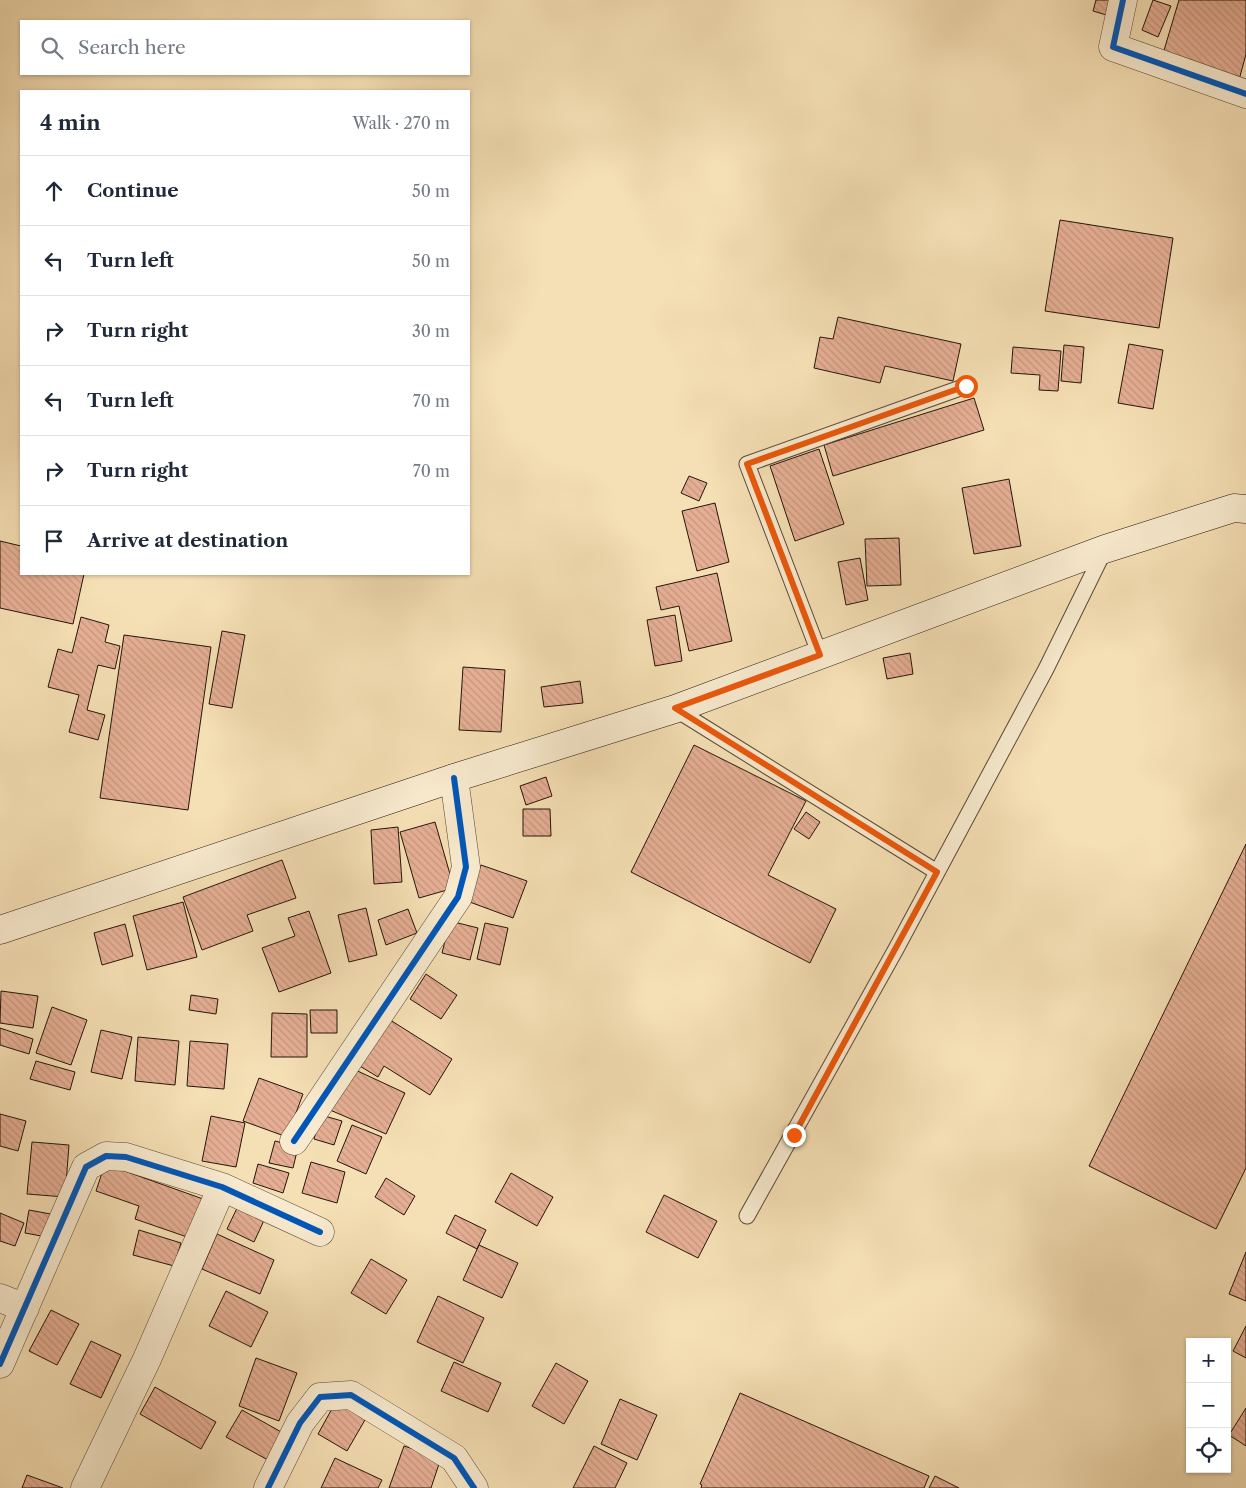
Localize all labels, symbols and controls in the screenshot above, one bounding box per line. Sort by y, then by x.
search box [20,20,470,75]
icon: search [38,34,66,62]
text: Search here [78,36,186,59]
text: 4 min [40,110,101,135]
text: Walk · 270 m [352,113,450,133]
icon: ahead [40,177,68,205]
text: Continue [87,179,179,202]
text: 50 m [412,181,450,201]
icon: left [40,247,68,275]
text: Turn left [87,249,174,272]
text: 50 m [412,251,450,271]
icon: right [40,317,68,345]
text: Turn right [87,319,188,342]
text: 30 m [412,321,450,341]
route start [955,375,978,398]
icon: left [40,387,68,415]
text: Turn left [87,389,174,412]
text: 70 m [413,391,450,411]
icon: right [40,457,68,485]
text: Turn right [87,459,188,482]
text: 70 m [413,461,450,481]
icon: arrive [40,527,68,555]
text: Arrive at destination [87,529,288,552]
route end [783,1124,806,1147]
map controls [1186,1338,1231,1473]
button: + [1186,1338,1231,1383]
button: − [1186,1383,1231,1428]
button: locate [1186,1428,1231,1473]

